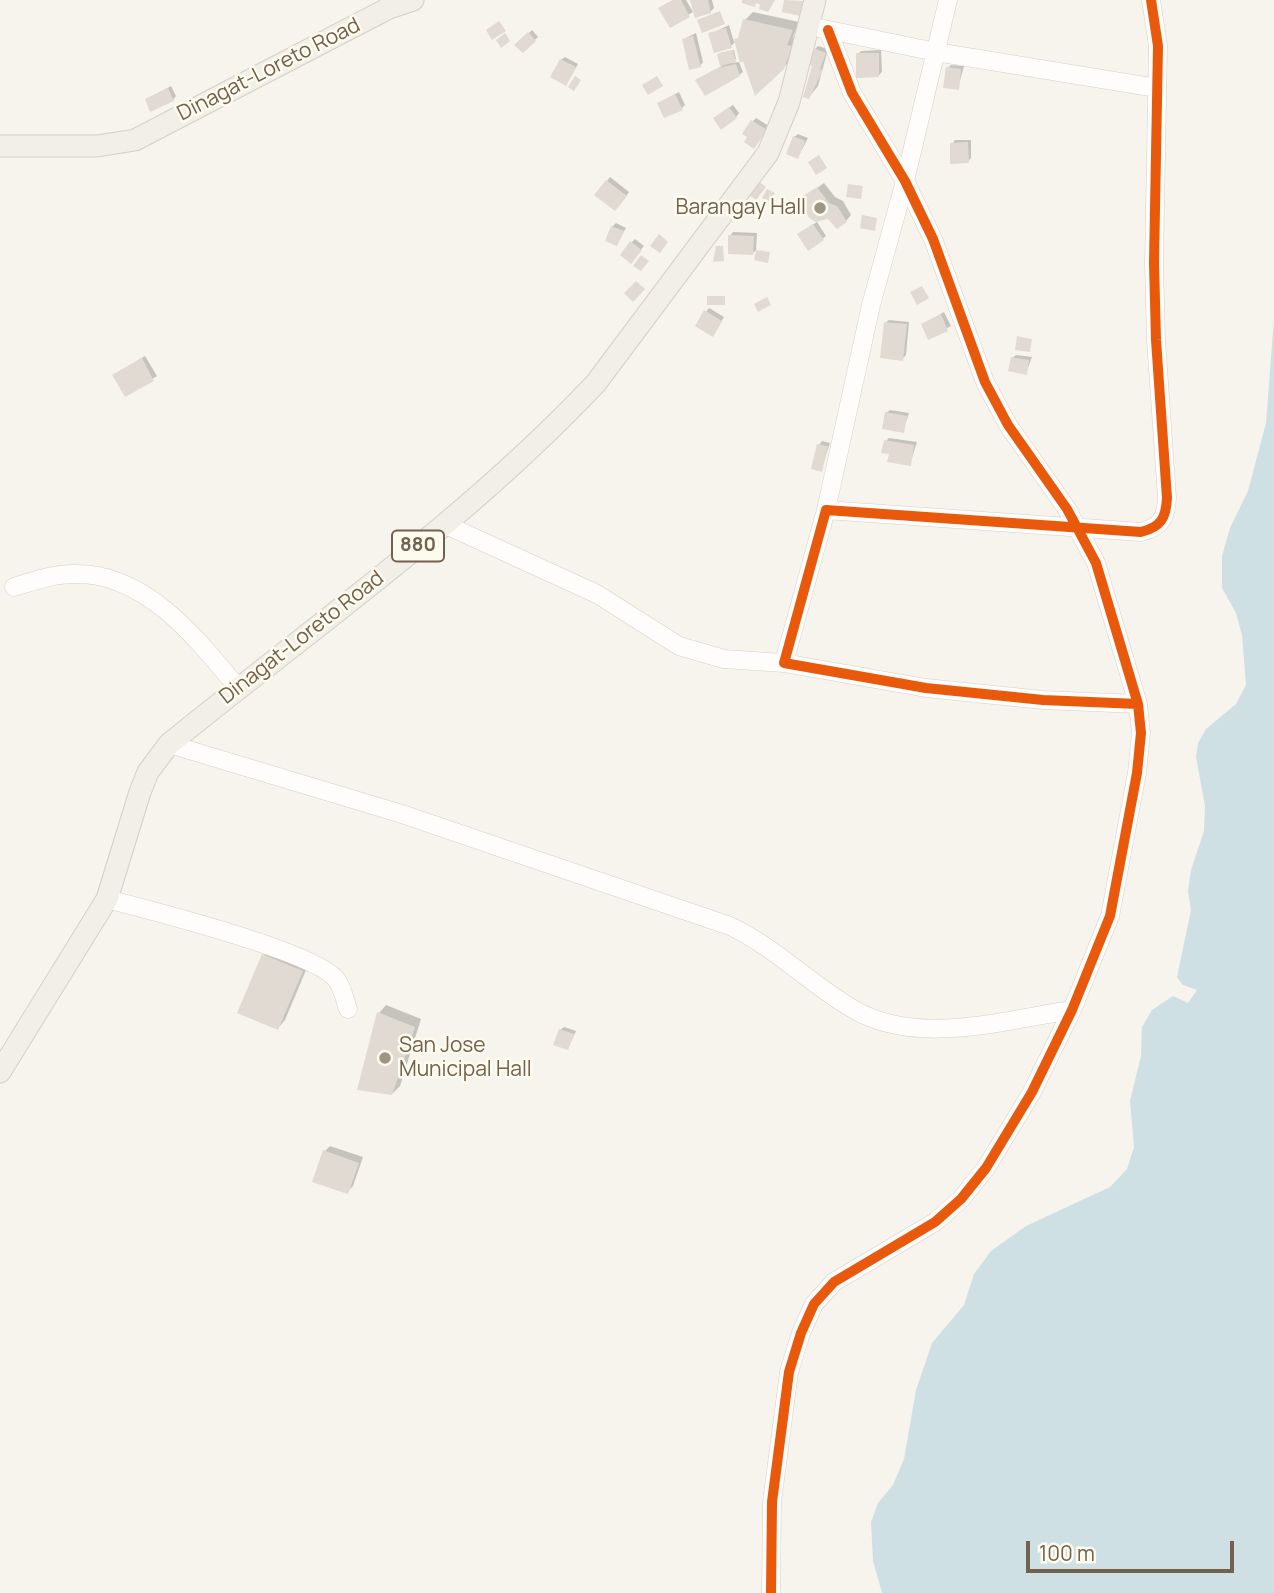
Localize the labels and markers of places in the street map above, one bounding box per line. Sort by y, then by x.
place label: Barangay Hall [676,195,806,221]
marker: Barangay Hall [812,200,828,216]
place label: San Jose Municipal Hall [399,1033,532,1083]
marker: San Jose Municipal Hall [377,1050,393,1066]

